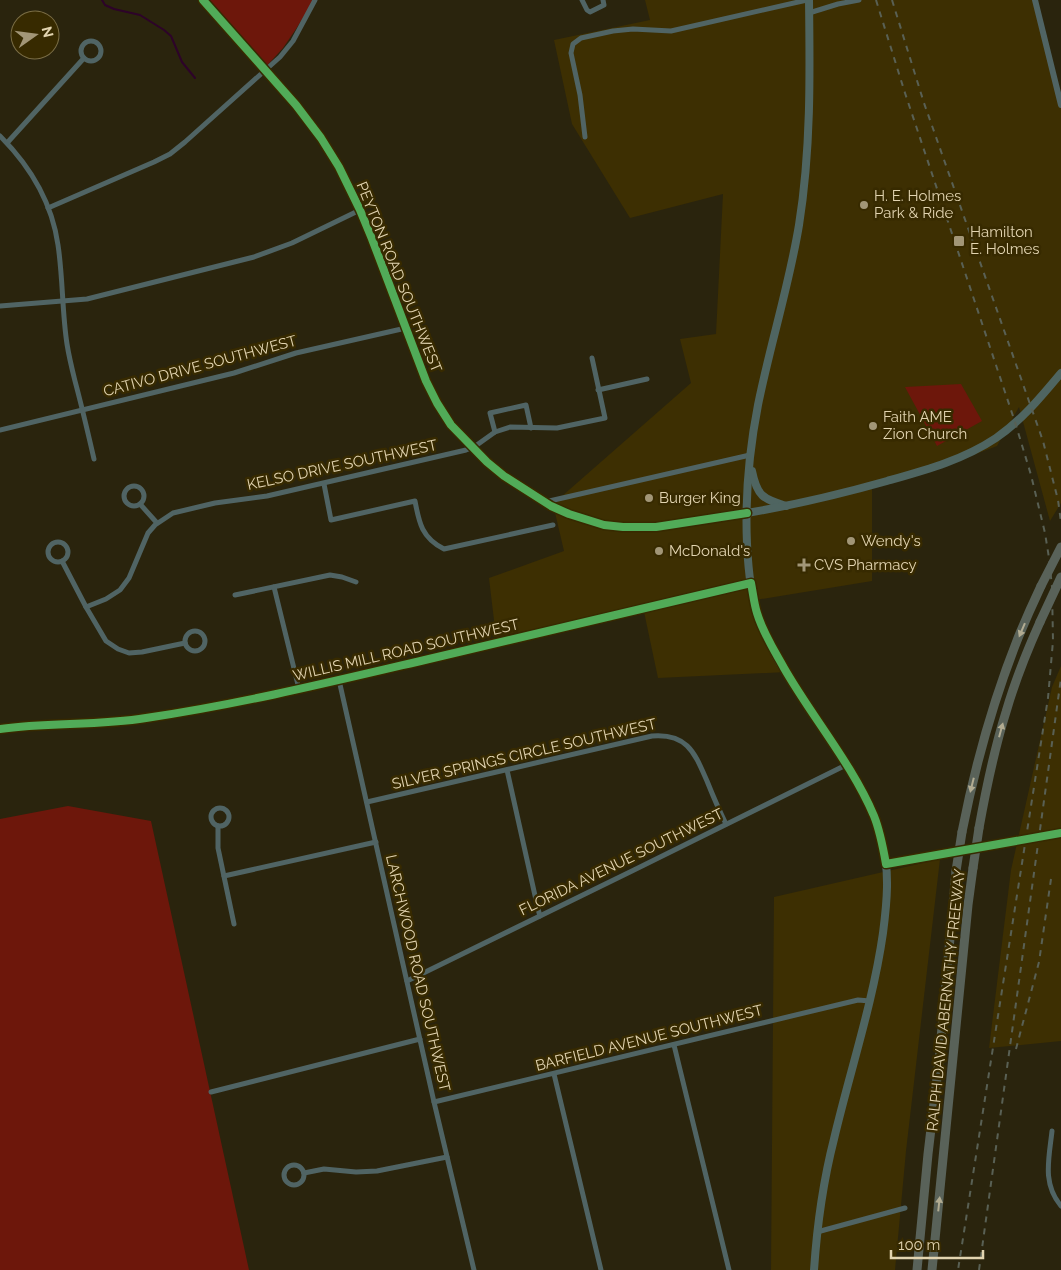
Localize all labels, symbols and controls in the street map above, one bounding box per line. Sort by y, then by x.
north arrow [10,10,60,60]
text: N [39,25,57,39]
street label: PEYTON ROAD SOUTHWEST [352,179,446,375]
place label: H. E. Holmes Park & Ride [874,187,961,222]
marker: H. E. Holmes Park & Ride [858,199,870,211]
place label: Hamilton E. Holmes [970,223,1040,258]
marker: Hamilton E. Holmes [952,234,966,248]
street label: CATIVO DRIVE SOUTHWEST [101,332,299,400]
place label: Faith AME Zion Church [883,408,967,443]
marker: Faith AME Zion Church [867,420,879,432]
street label: KELSO DRIVE SOUTHWEST [245,436,439,494]
place label: Burger King [659,489,741,507]
marker: Burger King [643,492,655,504]
place label: Wendy's [861,532,921,550]
marker: Wendy's [845,535,857,547]
place label: McDonald's [669,542,750,560]
marker: McDonald's [653,545,665,557]
place label: CVS Pharmacy [814,556,917,574]
marker: CVS Pharmacy [798,559,810,571]
street label: WILLIS MILL ROAD SOUTHWEST [291,615,521,685]
one-way arrow [1017,623,1025,637]
street label: SILVER SPRINGS CIRCLE SOUTHWEST [390,715,658,793]
one-way arrow [997,722,1005,737]
one-way arrow [968,777,976,792]
street label: FLORIDA AVENUE SOUTHWEST [516,805,726,919]
street label: LARCHWOOD ROAD SOUTHWEST [382,853,454,1093]
street label: RALPH DAVID ABERNATHY FREEWAY [923,868,969,1132]
street label: BARFIELD AVENUE SOUTHWEST [534,1001,764,1075]
one-way arrow [935,1196,943,1212]
scale bar [891,1228,984,1260]
text: 100 m [898,1236,940,1254]

